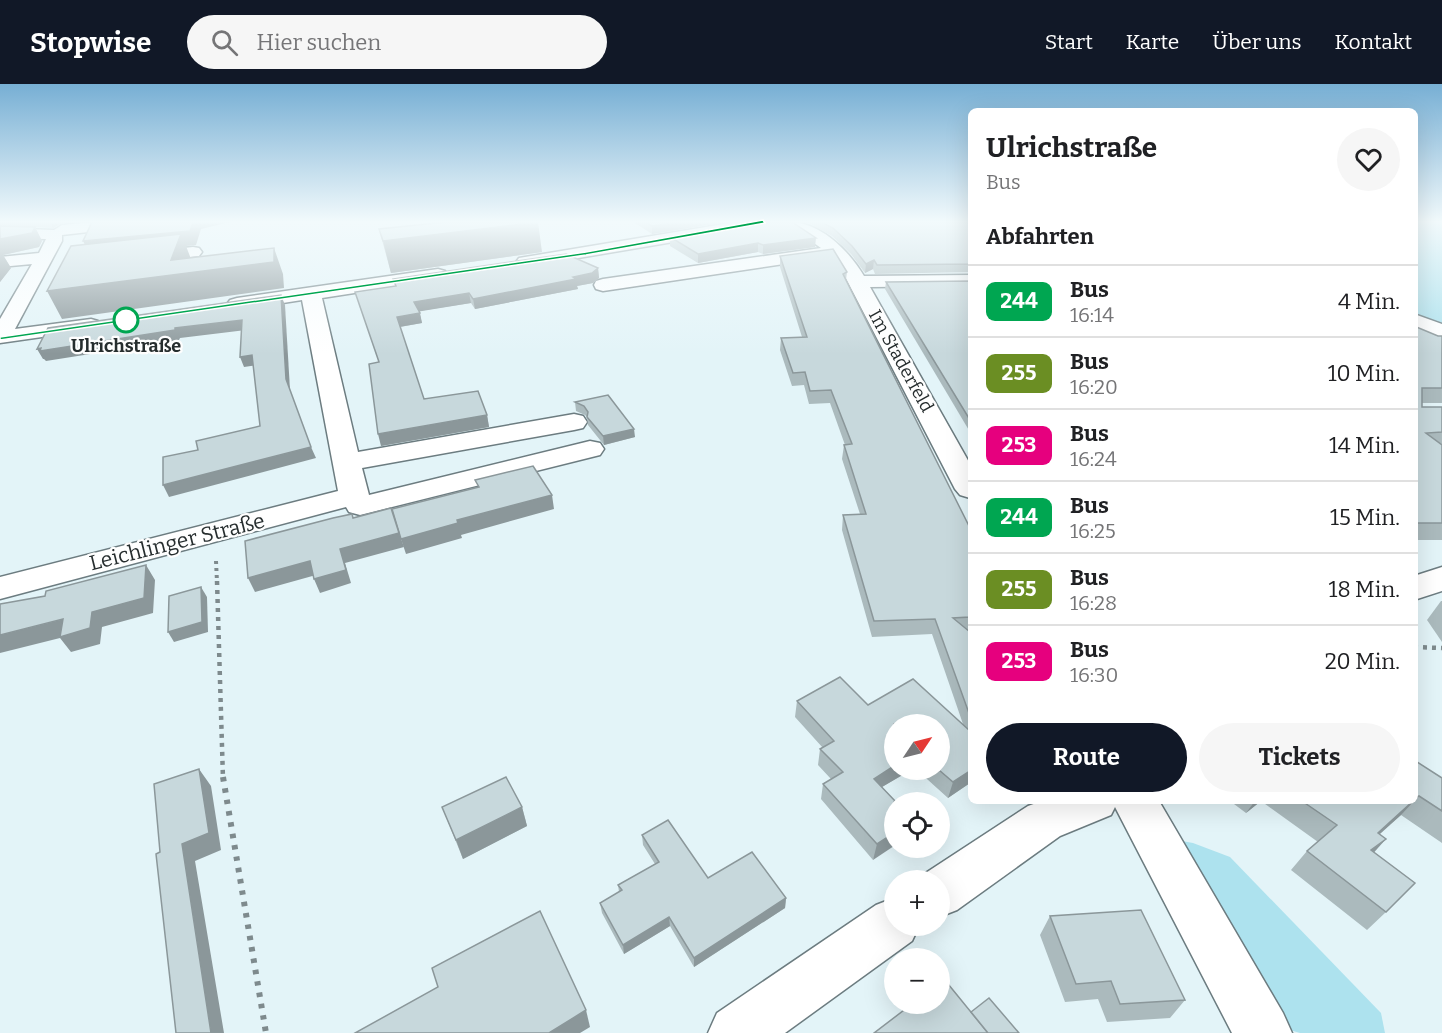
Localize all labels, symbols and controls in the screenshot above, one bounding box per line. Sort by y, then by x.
search box [187,15,607,69]
text: Stopwise [30,26,151,59]
icon: search [208,26,241,59]
text: Hier suchen [256,29,381,56]
text: Start [1045,29,1093,55]
text: Karte [1126,29,1179,55]
text: Über uns [1212,29,1302,55]
text: Kontakt [1335,29,1412,55]
button: heart [1337,128,1400,191]
text: Ulrichstraße [986,131,1157,164]
text: Bus [986,170,1021,194]
text: Abfahrten [986,223,1094,250]
text: Bus [1070,276,1109,303]
text: 244 [1000,288,1038,314]
text: 4 Min. [1338,288,1400,315]
text: 16:14 [1070,303,1114,327]
street label: Im Staderfeld [864,306,938,416]
marker: Ulrichstraße [113,307,139,333]
place label: Ulrichstraße [71,335,181,357]
text: Bus [1070,348,1109,375]
text: 255 [1002,360,1036,386]
text: 10 Min. [1328,360,1400,387]
text: 16:20 [1070,375,1118,399]
text: Bus [1070,420,1109,447]
text: 253 [1002,432,1036,458]
text: 14 Min. [1329,432,1400,459]
text: 16:24 [1070,447,1117,471]
text: Bus [1070,492,1109,519]
text: 244 [1000,504,1038,530]
text: 15 Min. [1330,504,1400,531]
street label: Leichlinger Straße [87,508,267,576]
text: 16:25 [1070,519,1116,543]
text: Bus [1070,564,1109,591]
text: 255 [1002,576,1036,602]
text: 18 Min. [1329,576,1400,603]
text: 16:28 [1070,591,1117,615]
text: Bus [1070,636,1109,663]
text: 253 [1002,648,1036,674]
text: 20 Min. [1325,648,1400,675]
text: 16:30 [1070,663,1118,687]
north arrow [884,714,950,780]
map controls [884,714,950,1014]
button: Route [986,723,1187,792]
button: Tickets [1199,723,1400,792]
button: locate [884,792,950,858]
button: + [884,870,950,936]
button: − [884,948,950,1014]

